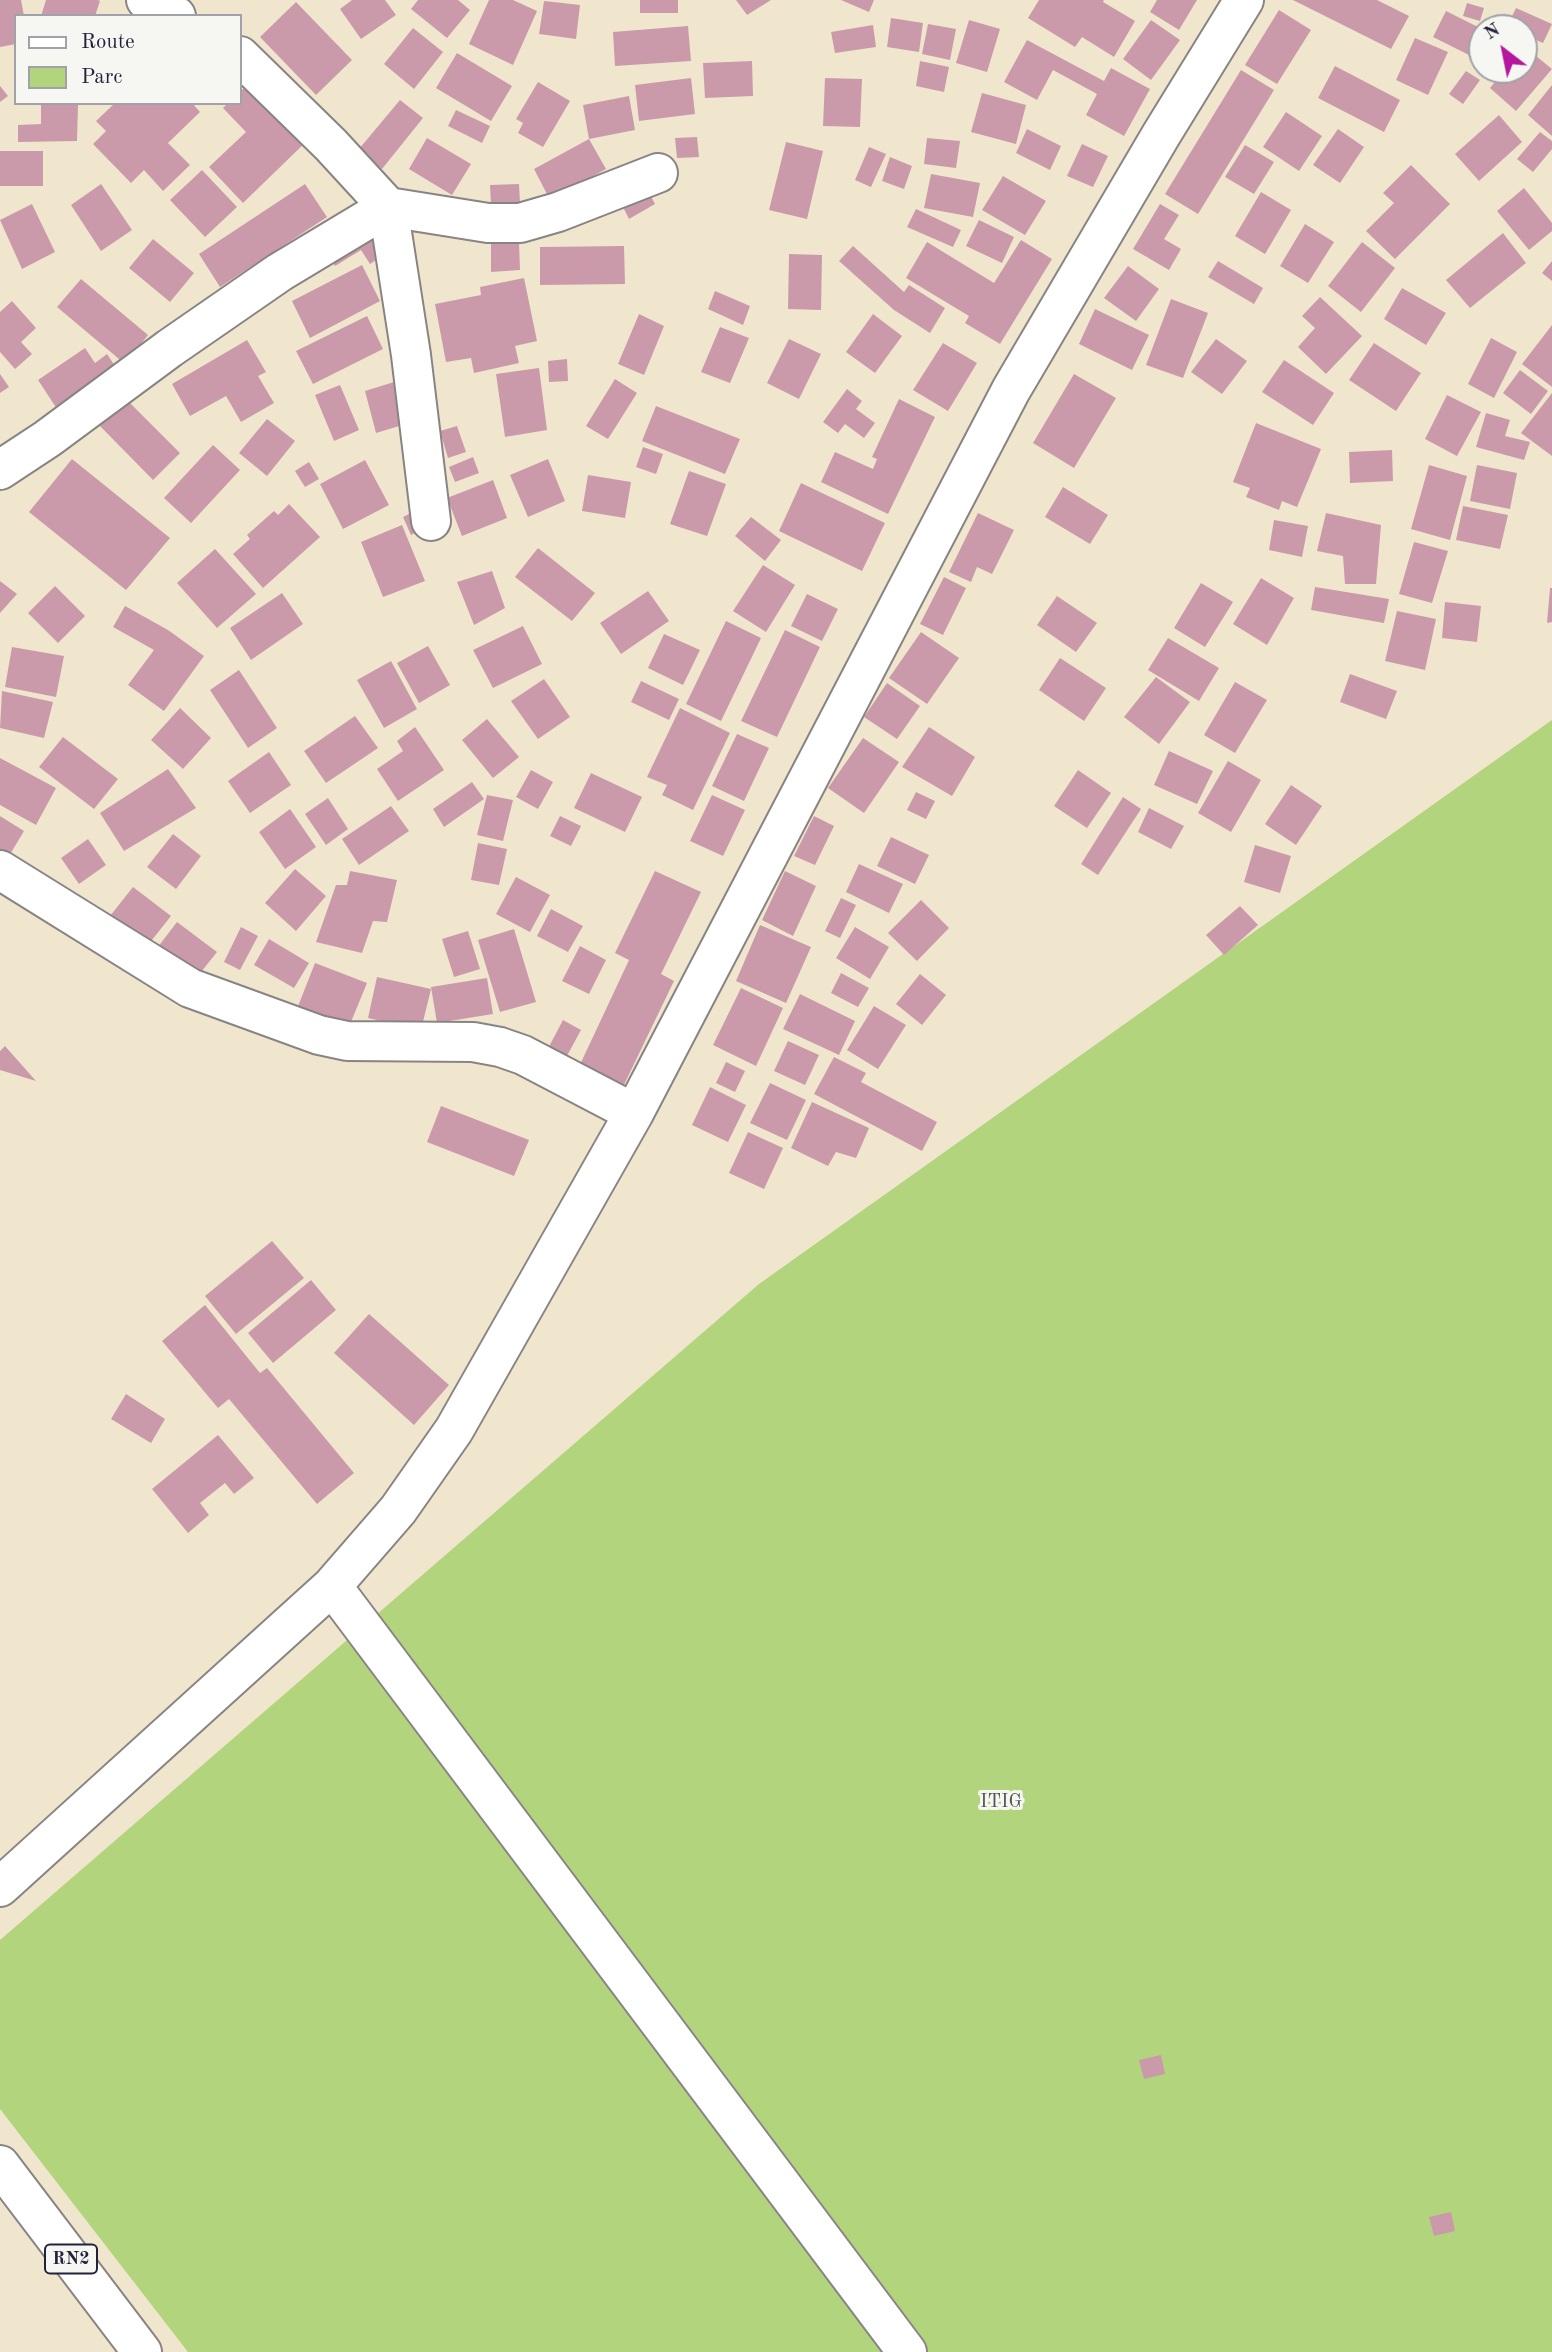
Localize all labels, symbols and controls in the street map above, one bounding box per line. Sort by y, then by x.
legend [14,14,242,105]
north arrow [1468,14,1538,84]
text: N [1481,21,1504,44]
text: Route [81,32,135,53]
text: Parc [81,67,123,88]
park label: ITIG [980,1791,1022,1813]
road number: RN2 [45,2244,97,2274]

